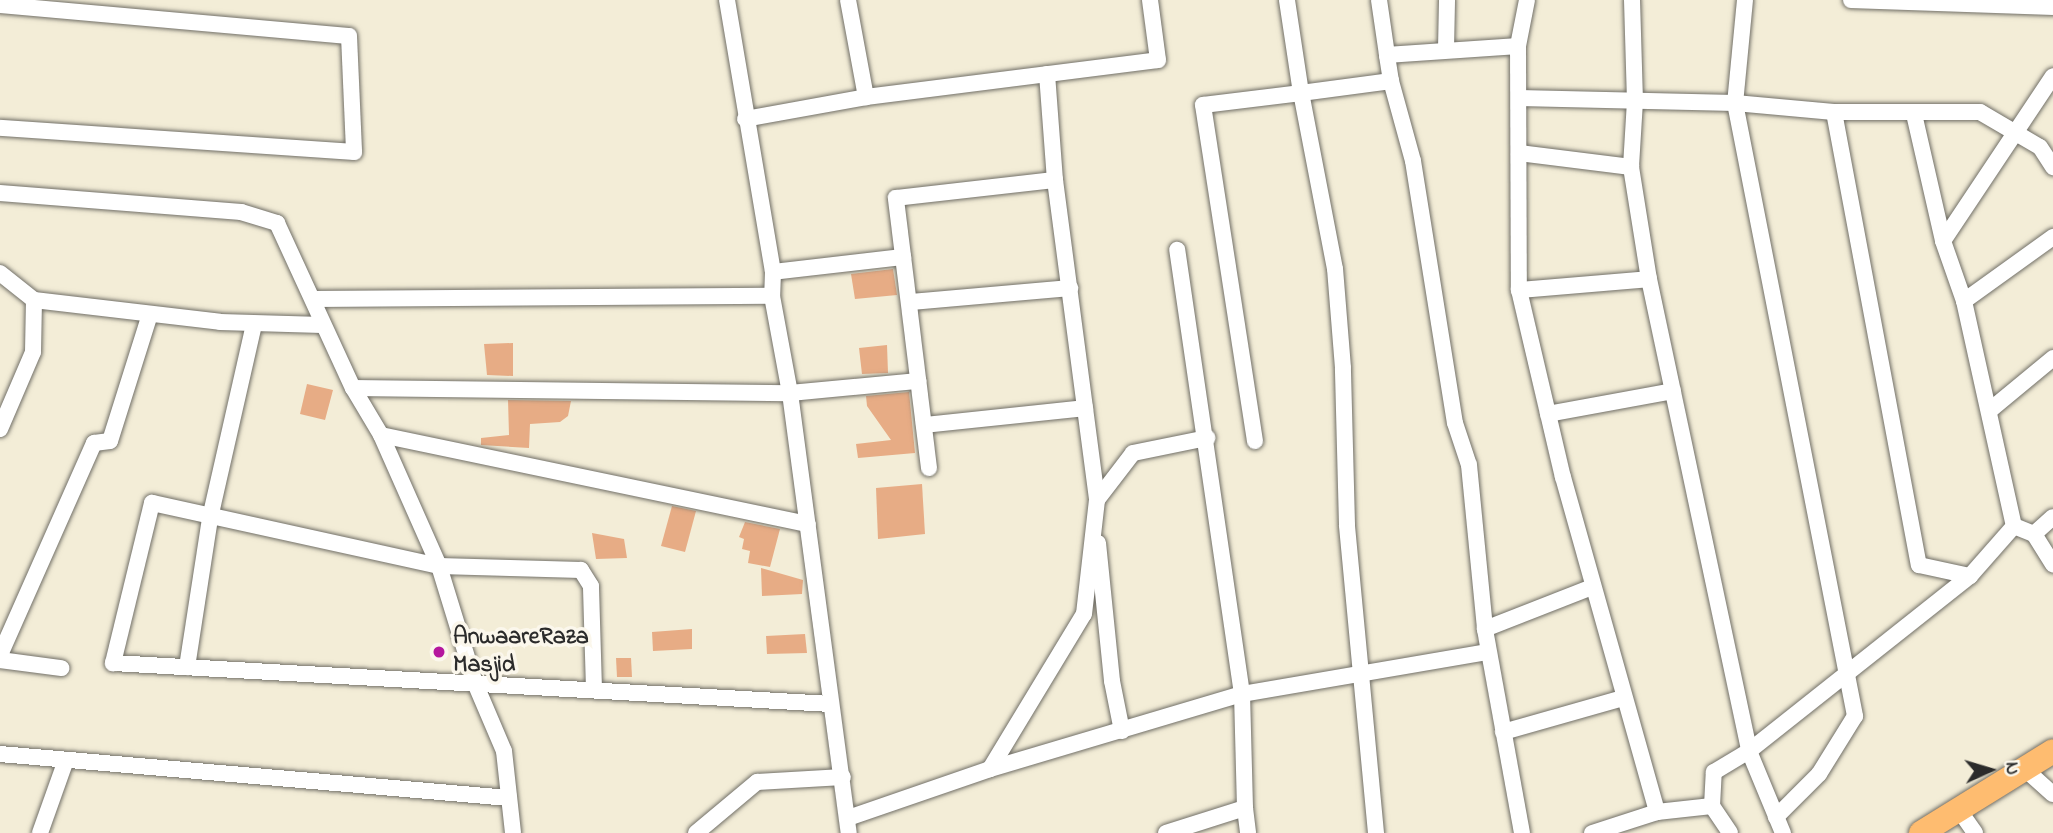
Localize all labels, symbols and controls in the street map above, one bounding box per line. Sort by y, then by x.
place label: AnwaareRaza Masjid [453,624,589,680]
marker: AnwaareRaza Masjid [431,644,447,660]
north arrow [1955,735,2025,805]
text: N [1998,761,2025,776]

